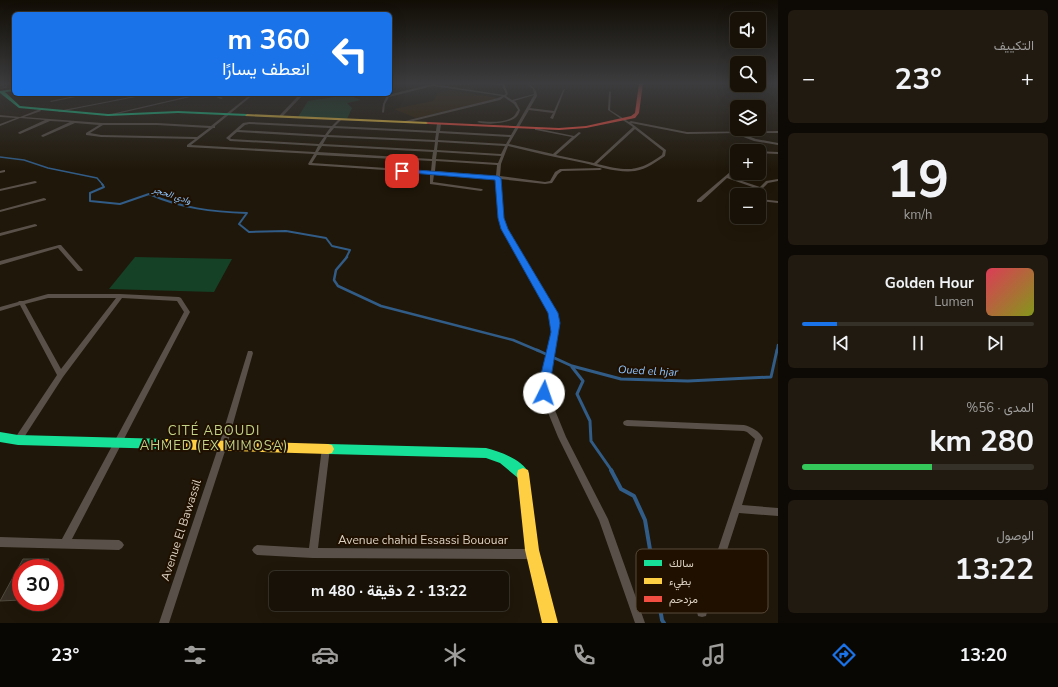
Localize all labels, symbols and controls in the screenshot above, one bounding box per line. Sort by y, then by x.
map controls [730,12,766,224]
button: sound [730,12,766,48]
text: 360 m [227,21,310,59]
icon: left [324,28,376,80]
text: التكييف [994,37,1034,55]
button: search [730,56,766,92]
text: انعطف يسارًا [222,57,310,81]
text: 23° [894,59,942,100]
text: − [802,64,815,94]
text: + [1021,64,1034,94]
button: layers [730,100,766,136]
button: + [730,144,766,180]
text: 19 [887,144,949,215]
pin [385,154,419,188]
icon: arrive [391,160,413,182]
water label: وادي الحجر [150,183,193,209]
button: − [730,188,766,224]
text: km/h [904,206,932,224]
text: Golden Hour [885,273,974,293]
text: Lumen [934,293,974,311]
icon: previous [830,332,852,354]
icon: pause [907,332,929,354]
icon: next [984,332,1006,354]
water label: Oued el hjar [618,362,680,380]
position arrow [523,372,565,414]
text: المدى · 56% [966,399,1034,417]
district label: CITÉ ABOUDI AHMED (EX MIMOSA) [140,421,288,455]
text: 280 km [930,421,1034,462]
street label: Avenue El Bawassil [157,477,205,583]
text: الوصول [996,527,1034,545]
street label: Avenue chahid Essassi Bououar [338,532,509,548]
legend [636,549,768,613]
text: 13:22 [955,549,1034,590]
text: سالك [669,556,694,571]
speed limit sign: 30 [12,559,64,611]
text: بطيء [669,574,691,591]
text: 13:22 · 2 دقيقة · 480 m [311,581,467,601]
text: مزدحم [669,592,698,607]
icon: filters [181,641,209,669]
icon: car [311,641,339,669]
icon: climate [441,641,469,669]
icon: phone [570,641,598,669]
icon: music [700,641,728,669]
icon: directions [830,641,858,669]
text: 23° [51,643,79,667]
text: 13:20 [959,643,1007,667]

